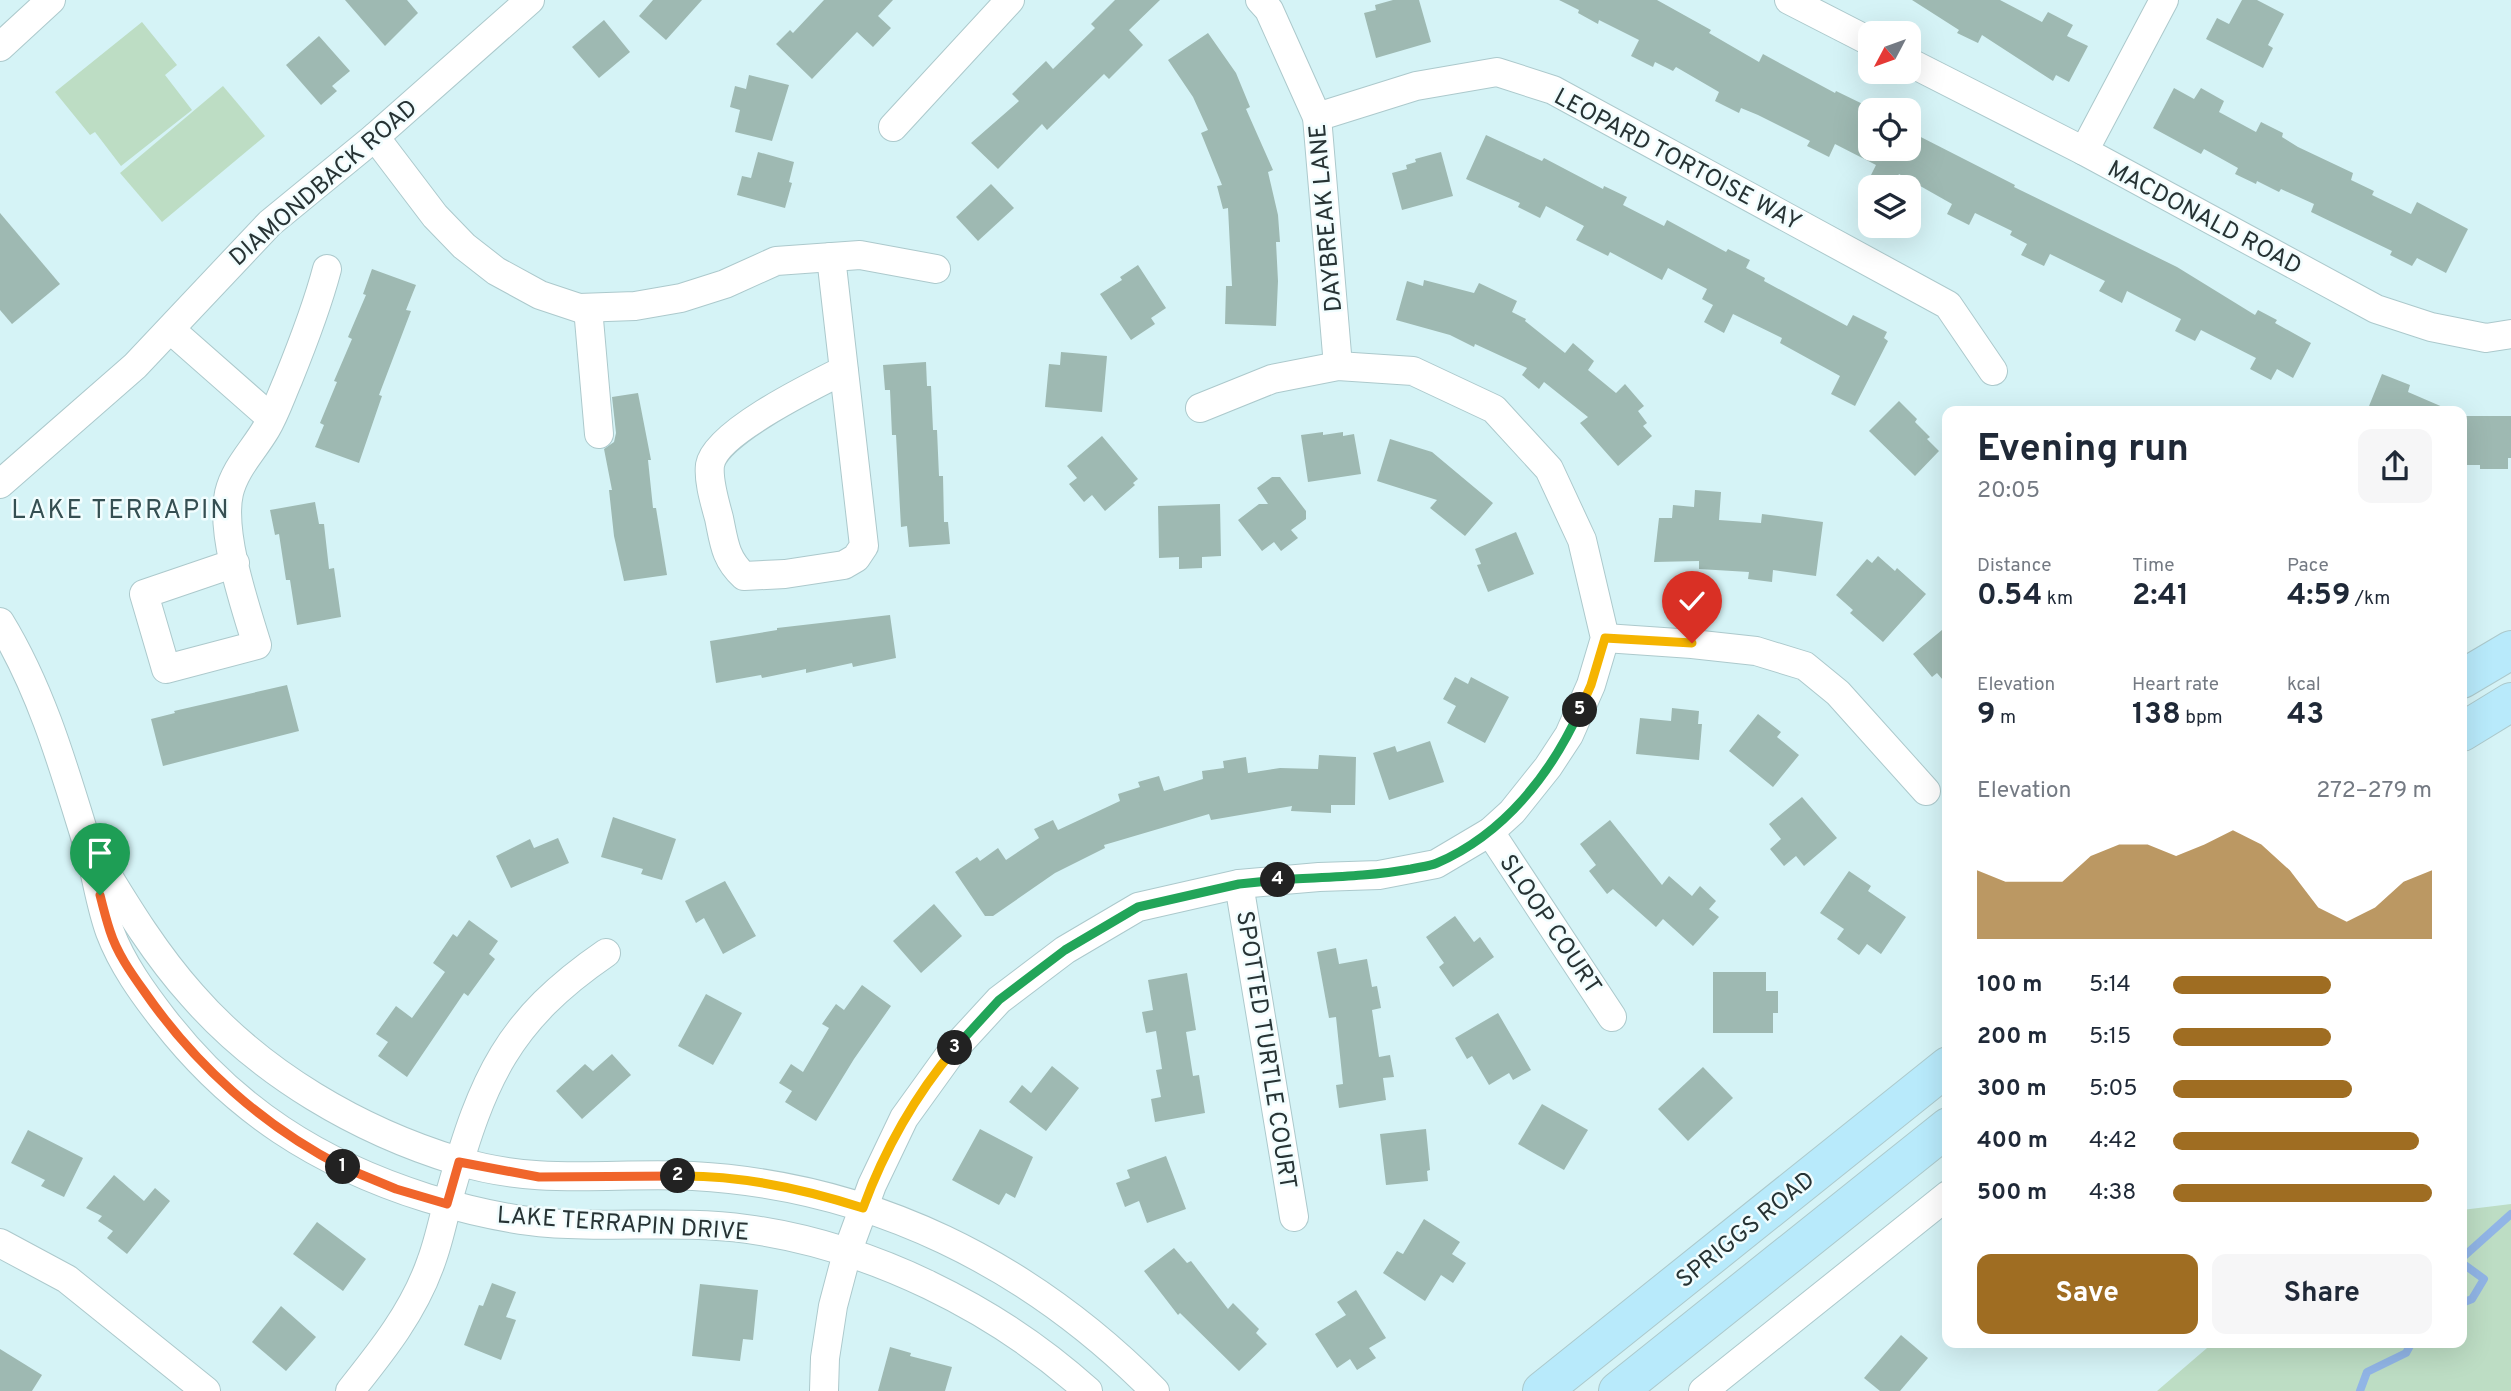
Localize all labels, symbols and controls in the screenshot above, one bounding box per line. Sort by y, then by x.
north arrow [1858,21,1922,84]
map controls [1858,21,1921,238]
street label: LEOPARD TORTOISE WAY [1548,83,1806,239]
street label: DIAMONDBACK ROAD [224,94,425,273]
button: locate [1858,98,1921,161]
street label: DAYBREAK LANE [1304,123,1350,313]
street label: MACDONALD ROAD [2102,155,2306,283]
button: layers [1858,175,1921,238]
text: Evening run [1977,426,2189,475]
button: share [2358,429,2432,503]
text: 20:05 [1977,477,2040,506]
district label: LAKE TERRAPIN [11,495,231,528]
text: Distance [1977,554,2052,578]
text: Time [2132,554,2175,578]
text: Pace [2287,554,2329,578]
pin [1662,571,1722,643]
text: 0.54 [1977,578,2042,615]
text: 2:41 [2132,578,2189,615]
text: 4:59 [2287,578,2350,615]
icon: check [1673,582,1711,620]
text: km [2042,587,2073,611]
text: /km [2350,587,2390,611]
text: Elevation [1977,673,2055,697]
text: Heart rate [2132,673,2219,697]
text: kcal [2287,673,2321,697]
pin: 5 [1562,692,1598,728]
text: 5 [1574,697,1585,721]
text: 9 [1977,697,1995,734]
text: 138 [2132,697,2181,734]
text: 43 [2287,697,2324,734]
text: m [1995,706,2016,730]
text: bpm [2181,706,2223,730]
text: Elevation [1977,777,2072,806]
text: 272–279 m [2316,777,2432,806]
pin [70,823,130,895]
icon: arrive [81,834,119,872]
street label: SLOOP COURT [1492,850,1607,1001]
pin: 4 [1260,862,1296,898]
text: 4 [1271,867,1284,891]
street label: SPOTTED TURTLE COURT [1228,909,1302,1192]
text: 100 m [1977,971,2042,1000]
text: 5:14 [2089,971,2131,1000]
text: 200 m [1977,1023,2047,1052]
text: 5:15 [2089,1023,2131,1052]
pin: 3 [937,1030,972,1066]
text: 3 [949,1035,960,1059]
text: 300 m [1977,1075,2047,1104]
text: 5:05 [2089,1075,2138,1104]
text: 400 m [1977,1127,2048,1156]
text: 4:42 [2089,1127,2137,1156]
pin: 1 [326,1150,360,1184]
text: 1 [339,1154,346,1178]
pin: 2 [660,1158,696,1194]
text: 2 [672,1163,683,1187]
street label: SPRIGGS ROAD [1671,1166,1822,1296]
text: 500 m [1977,1179,2047,1208]
text: 4:38 [2089,1179,2136,1208]
street label: LAKE TERRAPIN DRIVE [496,1201,750,1249]
button: Save [1977,1254,2198,1334]
button: Share [2212,1254,2432,1334]

